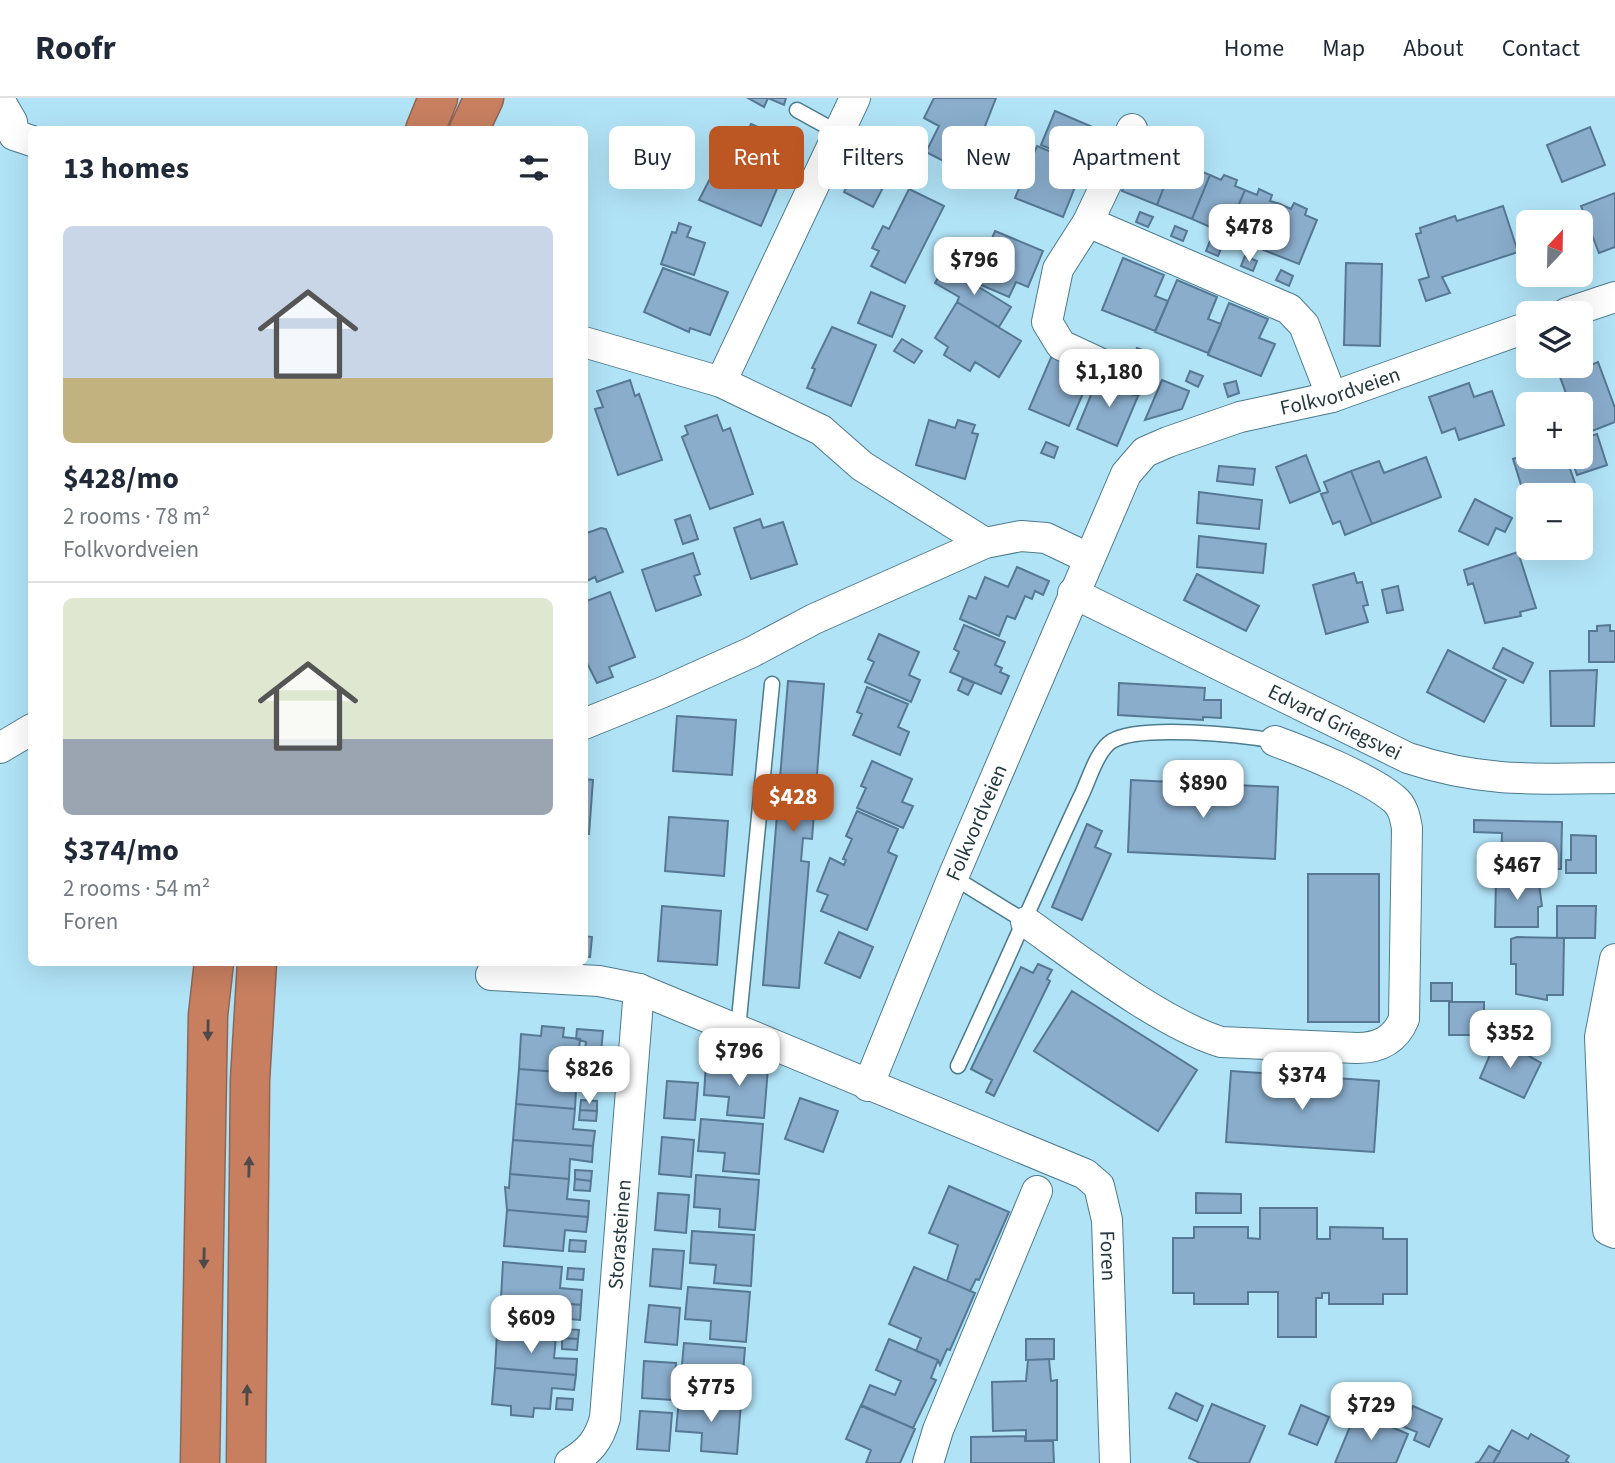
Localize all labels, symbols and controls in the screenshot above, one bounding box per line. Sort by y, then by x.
text: Roofr [35,25,116,72]
text: Home [1224,31,1284,66]
text: Map [1322,31,1365,66]
text: About [1403,31,1464,66]
text: Contact [1502,31,1580,66]
chip: Buy [609,126,695,189]
chip: Rent [709,126,804,189]
chip: Filters [818,126,928,189]
chip: New [942,126,1035,189]
chip: Apartment [1049,126,1204,189]
text: 13 homes [63,147,189,190]
icon: filters [515,149,553,187]
pin: $478 [1208,204,1290,264]
text: $478 [1225,210,1273,243]
north arrow [1516,210,1592,287]
map controls [1516,210,1593,560]
pin: $796 [933,238,1015,297]
text: $796 [950,243,998,276]
icon: home [245,271,371,397]
button: layers [1516,301,1593,378]
pin: $1,180 [1052,350,1166,409]
text: $1,180 [1075,355,1143,388]
street label: Folkvordveien [1277,359,1404,423]
button: + [1516,392,1593,469]
text: $428/mo [63,457,179,500]
button: − [1516,483,1593,560]
text: 2 rooms · 78 m² [63,500,210,533]
text: Folkvordveien [63,533,199,566]
icon: home [245,643,371,769]
street label: Edvard Griegsvei [1263,676,1407,768]
street label: Folkvordveien [938,759,1015,885]
pin: $890 [1162,760,1244,820]
text: $890 [1179,766,1227,799]
pin: $428 [752,774,834,834]
text: $428 [769,780,817,813]
text: $374/mo [63,829,179,872]
pin: $467 [1476,842,1558,902]
text: $467 [1493,848,1541,881]
text: 2 rooms · 54 m² [63,872,210,905]
text: Foren [63,905,118,938]
pin: $352 [1469,1010,1551,1070]
text: $352 [1486,1016,1534,1049]
one-way arrow [202,1020,214,1042]
pin: $796 [698,1028,780,1088]
text: $796 [715,1034,763,1067]
pin: $826 [548,1046,630,1106]
text: $826 [565,1052,613,1085]
pin: $374 [1261,1052,1343,1112]
text: $374 [1278,1058,1326,1091]
one-way arrow [243,1156,255,1178]
street label: Storasteinen [600,1178,639,1291]
street label: Foren [1092,1230,1124,1282]
one-way arrow [198,1247,210,1269]
pin: $609 [490,1296,572,1355]
text: $609 [507,1301,555,1334]
pin: $775 [670,1364,752,1424]
text: $775 [687,1370,735,1403]
pin: $729 [1330,1382,1412,1442]
one-way arrow [241,1384,253,1406]
text: $729 [1347,1388,1395,1421]

